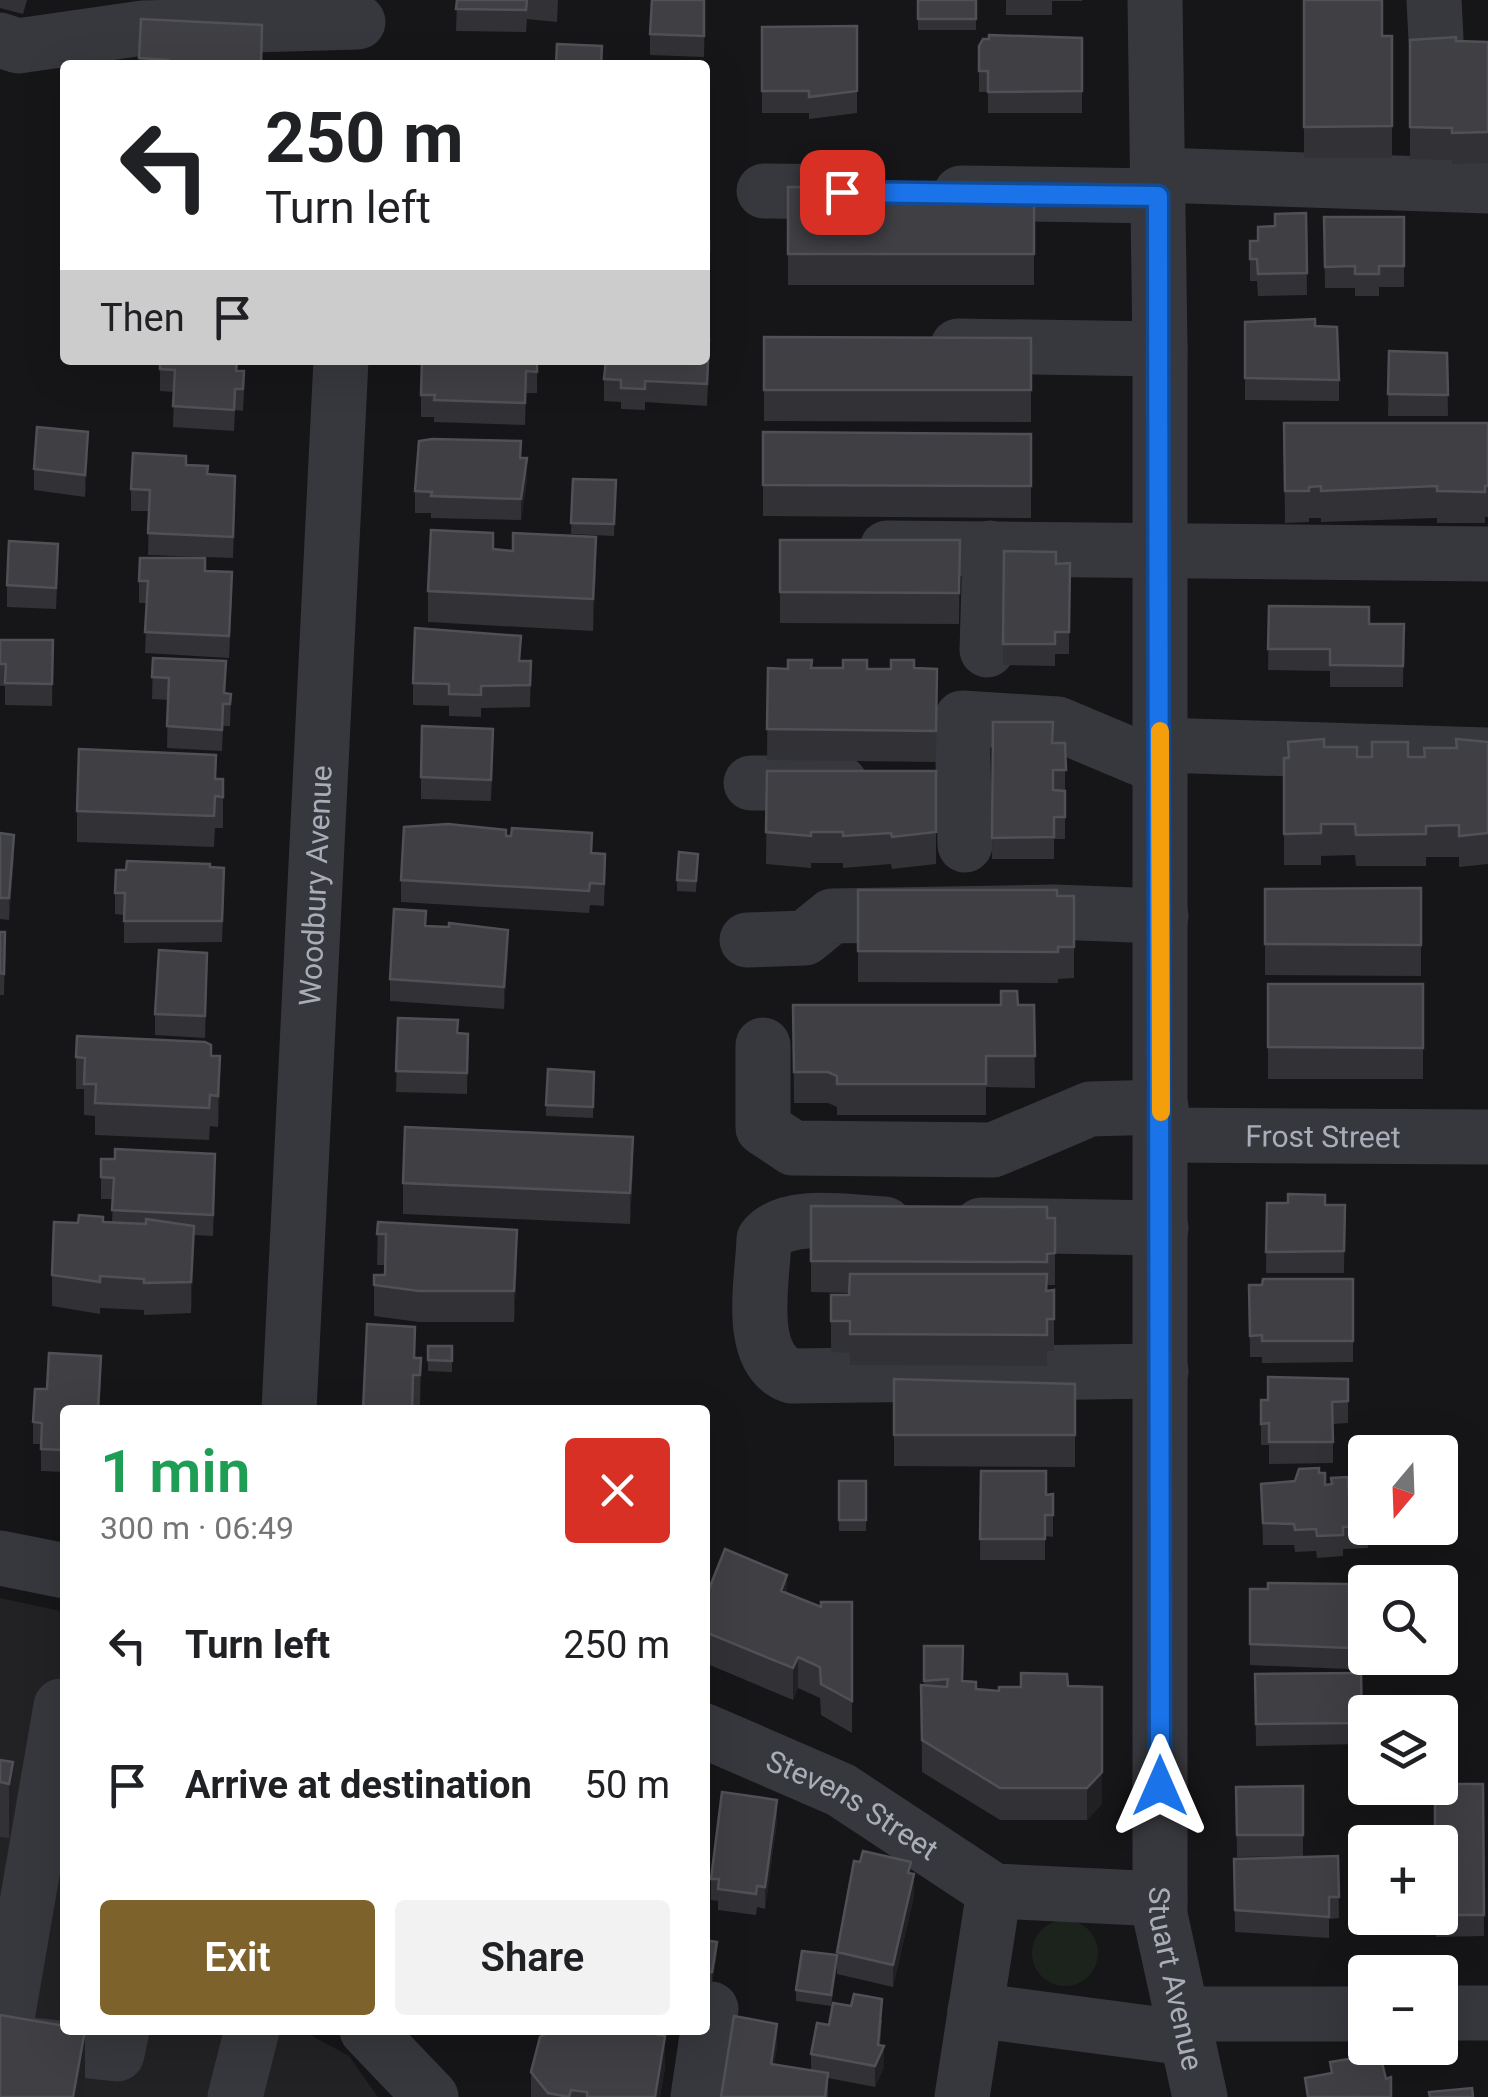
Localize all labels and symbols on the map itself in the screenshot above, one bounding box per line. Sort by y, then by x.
pin [800,150,885,235]
street label: Woodbury Avenue [292,764,338,1007]
street label: Frost Street [1245,1118,1401,1154]
north arrow [1348,1435,1458,1545]
position arrow [1108,1734,1212,1838]
street label: Stevens Street [761,1742,945,1867]
street label: Stuart Avenue [1143,1887,1211,2073]

